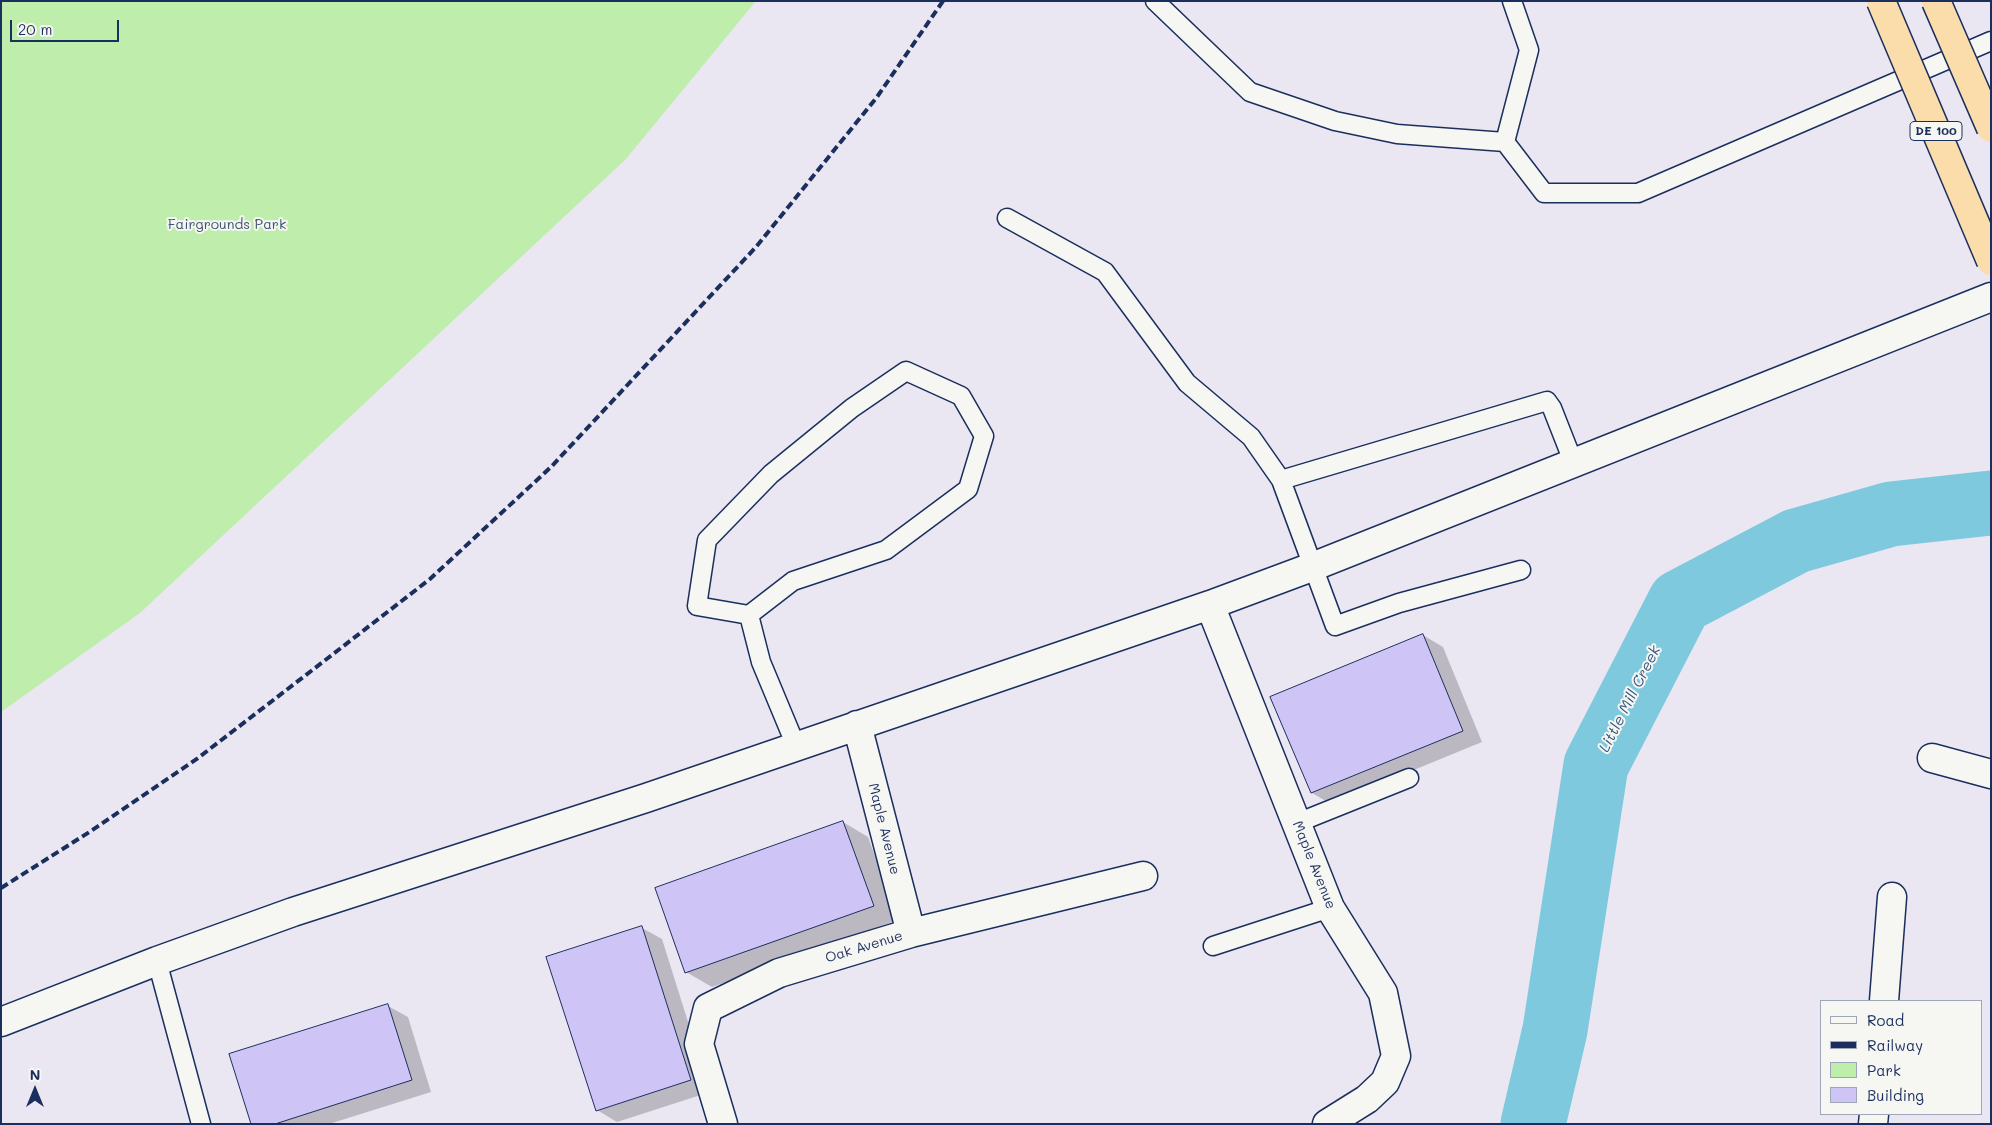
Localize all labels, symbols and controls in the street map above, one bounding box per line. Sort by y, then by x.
scale bar [12,10,121,42]
text: 20 m [18,19,52,39]
road number: DE 100 [1910,122,1962,140]
park label: Fairgrounds Park [168,217,286,233]
water label: Little Mill Creek [1595,643,1665,755]
street label: Maple Avenue [865,782,903,876]
street label: Maple Avenue [1289,818,1339,912]
street label: Oak Avenue [823,927,905,967]
legend [1820,1000,1982,1115]
text: Road [1867,1010,1904,1030]
text: Railway [1867,1035,1923,1055]
text: Park [1867,1060,1901,1080]
north arrow [10,1065,60,1115]
text: N [30,1065,40,1084]
text: Building [1867,1085,1924,1105]

